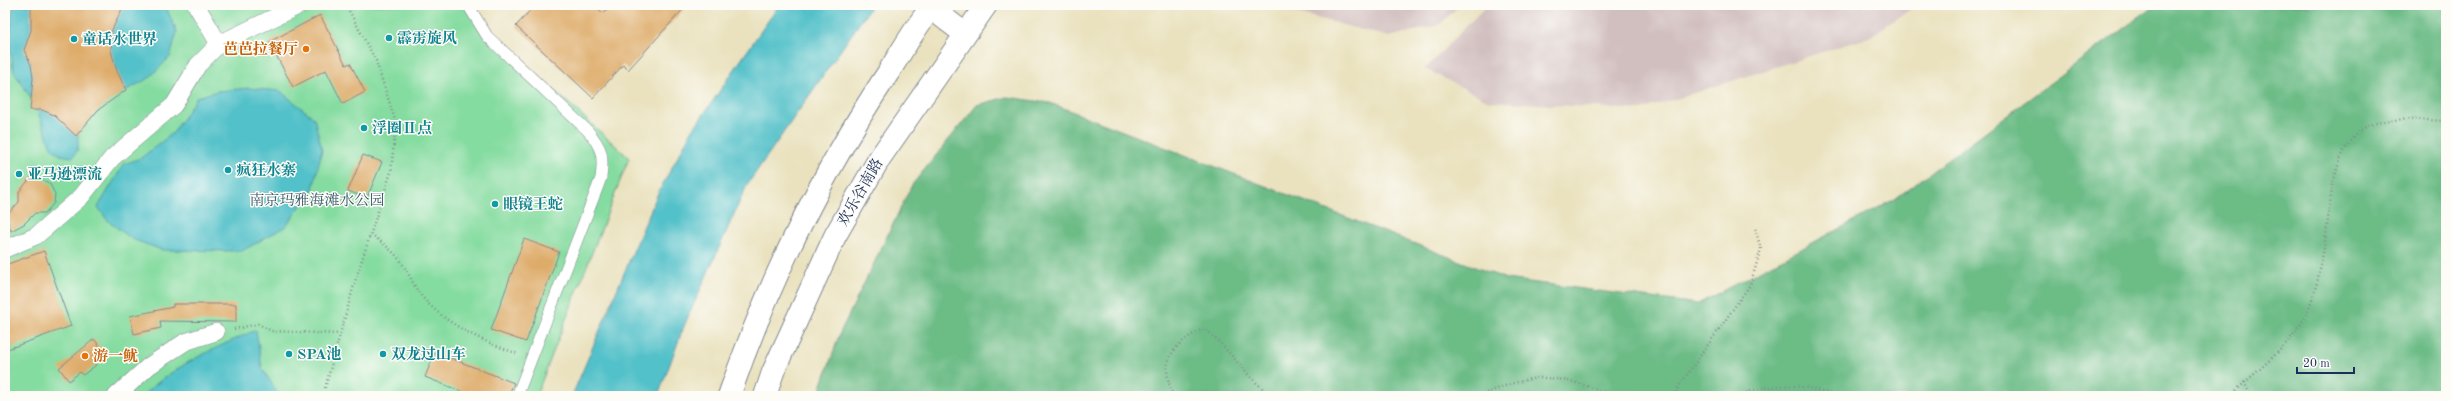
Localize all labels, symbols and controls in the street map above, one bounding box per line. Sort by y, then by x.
place label: 童话水世界 [82,30,157,48]
place label: 霹雳旋风 [397,30,457,47]
marker: 霹雳旋风 [384,33,394,43]
marker: 童话水世界 [69,34,79,44]
place label: 芭芭拉餐厅 [223,41,298,58]
marker: 芭芭拉餐厅 [301,44,311,54]
place label: 浮圈Ⅱ点 [372,119,432,137]
marker: 浮圈Ⅱ点 [359,123,369,133]
street label: 欢乐谷南路 [834,156,887,229]
place label: 疯狂水寨 [236,161,296,179]
marker: 疯狂水寨 [223,165,233,175]
place label: 亚马逊漂流 [27,166,102,183]
marker: 亚马逊漂流 [14,169,24,179]
park label: 南京玛雅海滩水公园 [249,192,385,209]
place label: 眼镜王蛇 [503,195,563,213]
marker: 眼镜王蛇 [490,199,500,209]
place label: SPA池 [297,345,341,363]
place label: 双龙过山车 [391,346,466,363]
place label: 游一鱿 [93,348,138,365]
marker: SPA池 [284,349,294,359]
marker: 双龙过山车 [378,349,388,359]
scale bar [2297,349,2354,375]
marker: 游一鱿 [80,351,90,361]
text: 20 m [2303,358,2330,370]

